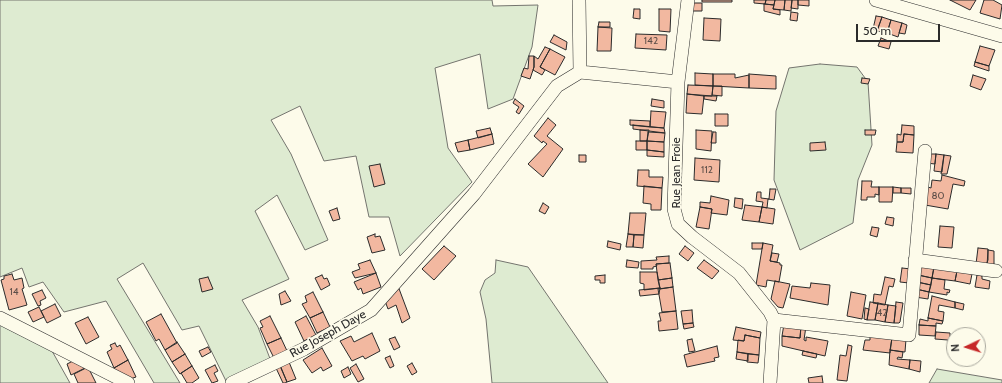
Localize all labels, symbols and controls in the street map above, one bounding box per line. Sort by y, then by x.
scale bar [858,16,942,42]
text: 50 m [863,23,891,38]
house number: 142 [644,35,658,47]
street label: Rue Jean Froie [669,137,683,209]
house number: 112 [701,164,713,176]
house number: 80 [931,190,945,202]
house number: 14 [9,286,19,298]
street label: Rue Joseph Daye [287,307,369,361]
house number: 42 [876,307,888,319]
north arrow [946,327,986,367]
text: N [948,343,962,352]

